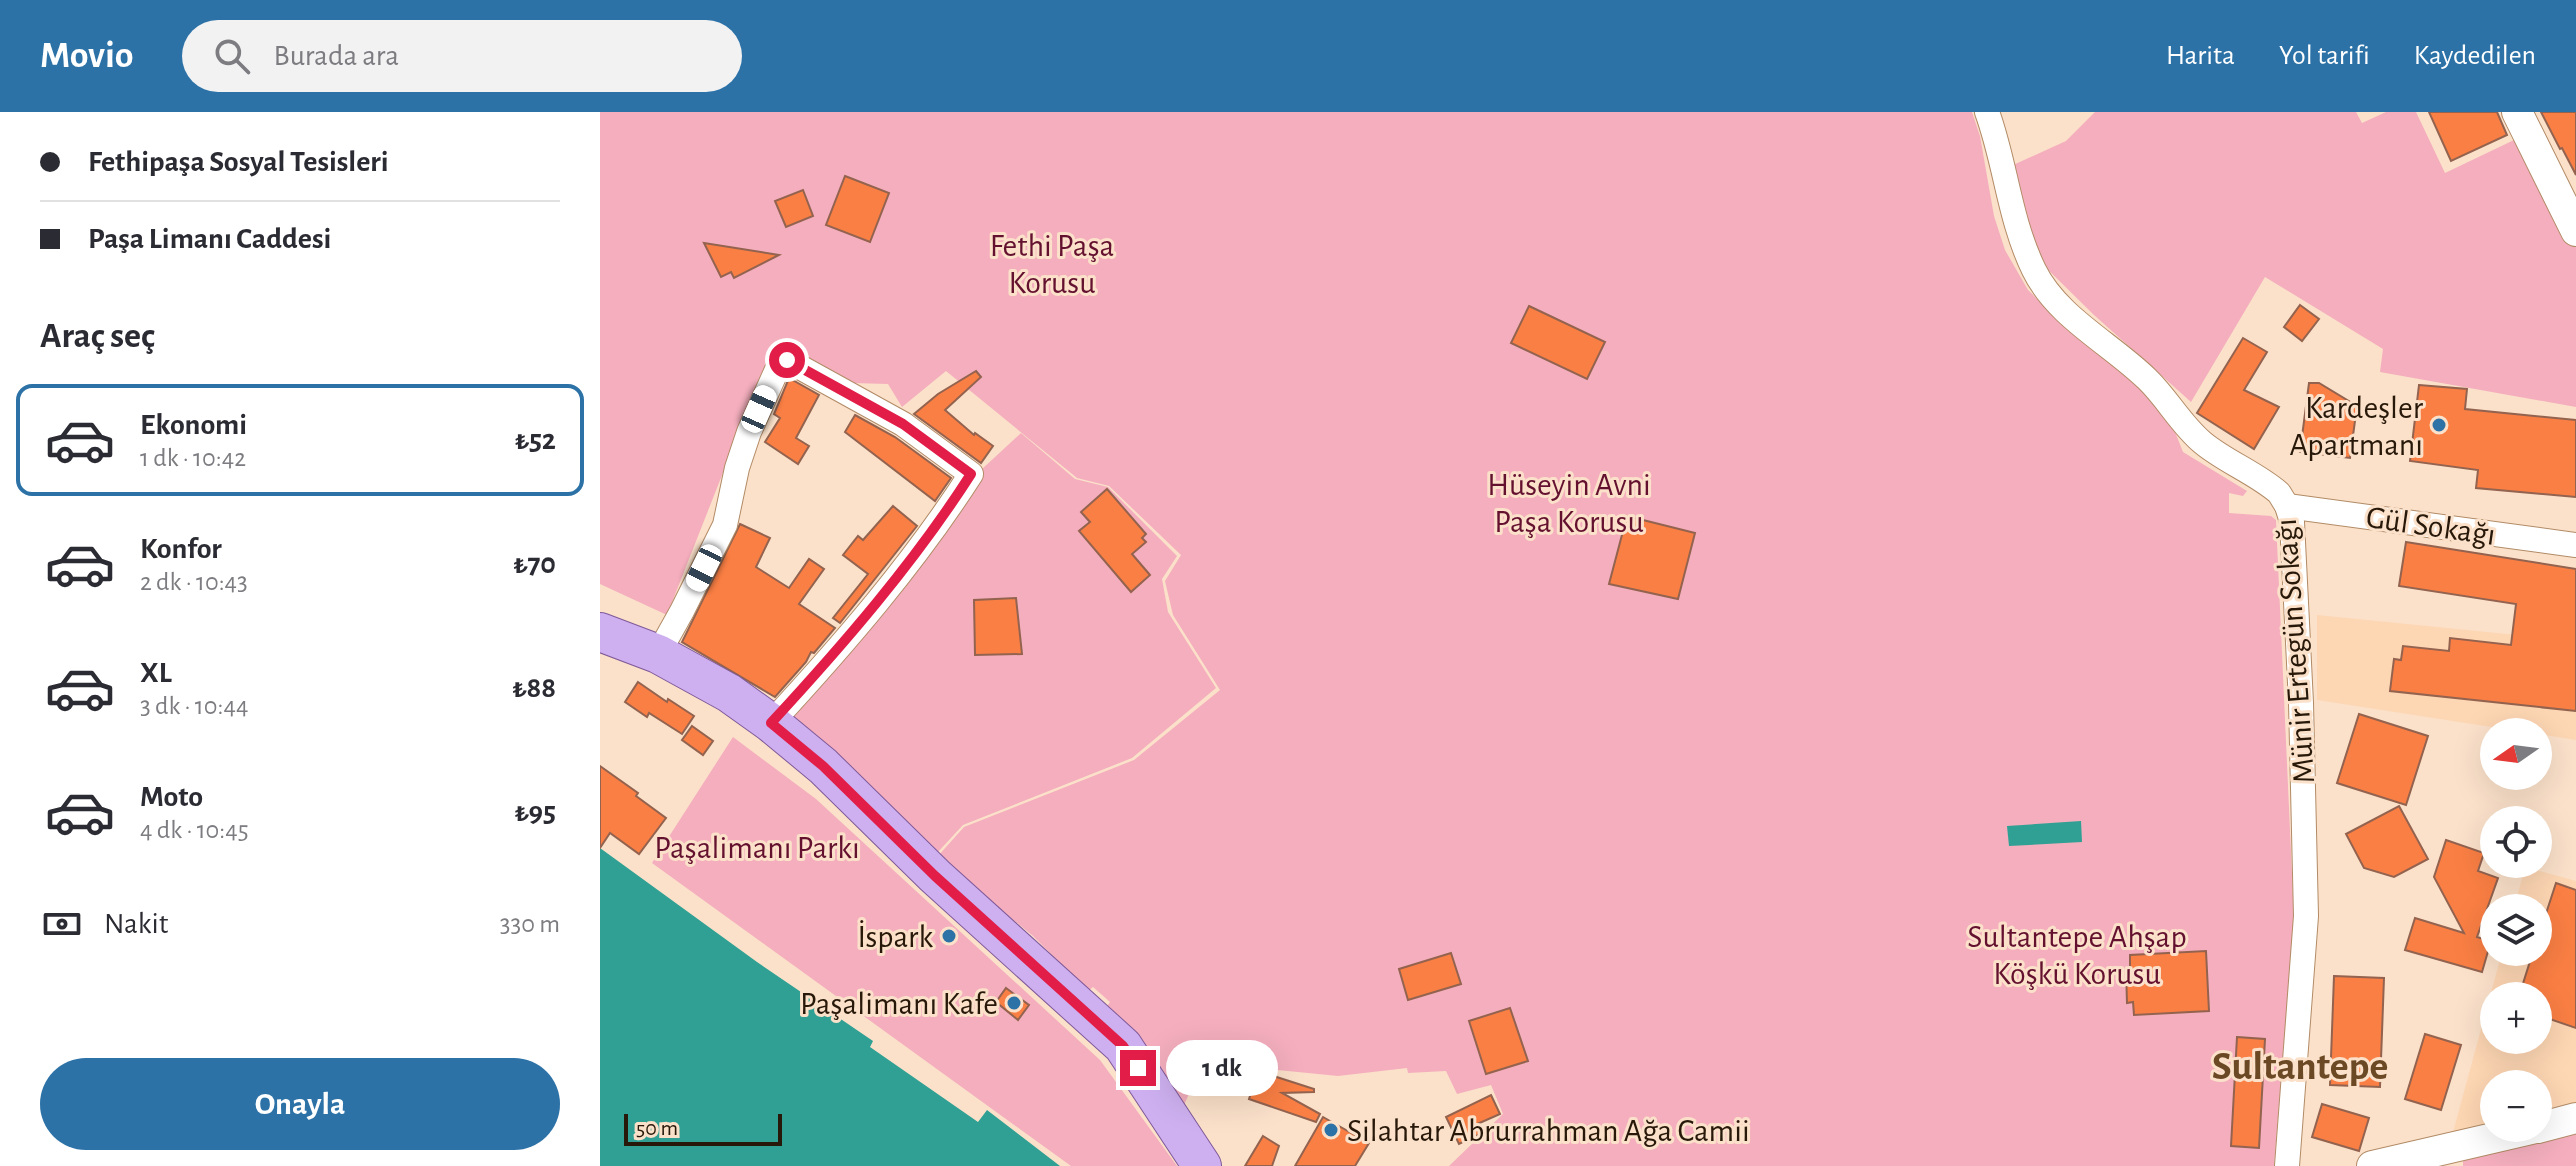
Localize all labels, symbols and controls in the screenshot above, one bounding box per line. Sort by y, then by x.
search box [182,20,742,92]
icon: search [210,34,254,78]
text: Movio [40,37,134,75]
text: Burada ara [274,41,399,71]
text: Harita [2166,42,2235,70]
text: Yol tarifi [2279,42,2370,70]
text: Kaydedilen [2414,42,2536,70]
text: Fethipaşa Sosyal Tesisleri [88,147,389,177]
text: Paşa Limanı Caddesi [88,224,331,254]
park label: Fethi Paşa Korusu [990,230,1114,299]
text: Araç seç [40,318,155,354]
route start [769,342,805,378]
car [738,382,780,436]
place label: Kardeşler Apartmanı [2290,392,2424,461]
icon: car [44,404,116,476]
text: Ekonomi [140,410,247,440]
marker: Kardeşler Apartmanı [2430,416,2448,434]
text: ₺52 [515,425,556,455]
text: 1 dk · 10:42 [140,445,246,471]
park label: Hüseyin Avni Paşa Korusu [1487,469,1651,538]
street label: Gül Sokağı [2364,501,2498,551]
street label: Münir Ertegün Sokağı [2270,517,2320,785]
icon: car [44,528,116,600]
text: Konfor [140,534,222,564]
car [683,541,725,595]
text: ₺70 [513,549,556,579]
text: 2 dk · 10:43 [140,569,248,595]
icon: car [44,652,116,724]
text: XL [140,658,172,688]
text: ₺88 [512,673,556,703]
text: 3 dk · 10:44 [140,693,249,719]
north arrow [2480,718,2552,790]
map controls [2480,718,2552,1142]
icon: car [44,776,116,848]
text: Moto [140,782,203,812]
text: ₺95 [514,797,556,827]
button: locate [2480,806,2552,878]
text: 4 dk · 10:45 [140,817,249,843]
park label: Paşalimanı Parkı [654,832,860,864]
button: layers [2480,894,2552,966]
icon: cash [40,902,84,946]
text: Nakit [104,909,168,939]
text: 330 m [500,911,560,937]
place label: İspark [858,920,933,953]
park label: Sultantepe Ahşap Köşkü Korusu [1967,921,2187,990]
marker: İspark [940,927,958,945]
button: + [2480,982,2552,1054]
place label: Paşalimanı Kafe [800,988,998,1020]
marker: Paşalimanı Kafe [1005,994,1023,1012]
callout: 1 dk [1166,1040,1278,1096]
district label: Sultantepe [2212,1047,2388,1087]
route end [1120,1050,1156,1086]
text: 1 dk [1202,1055,1242,1081]
button: Onayla [40,1058,560,1150]
button: − [2480,1070,2552,1142]
scale bar [624,1110,782,1146]
place label: Silahtar Abrurrahman Ağa Camii [1347,1115,1750,1147]
text: 50 m [636,1117,678,1139]
marker: Silahtar Abrurrahman Ağa Camii [1322,1121,1340,1139]

